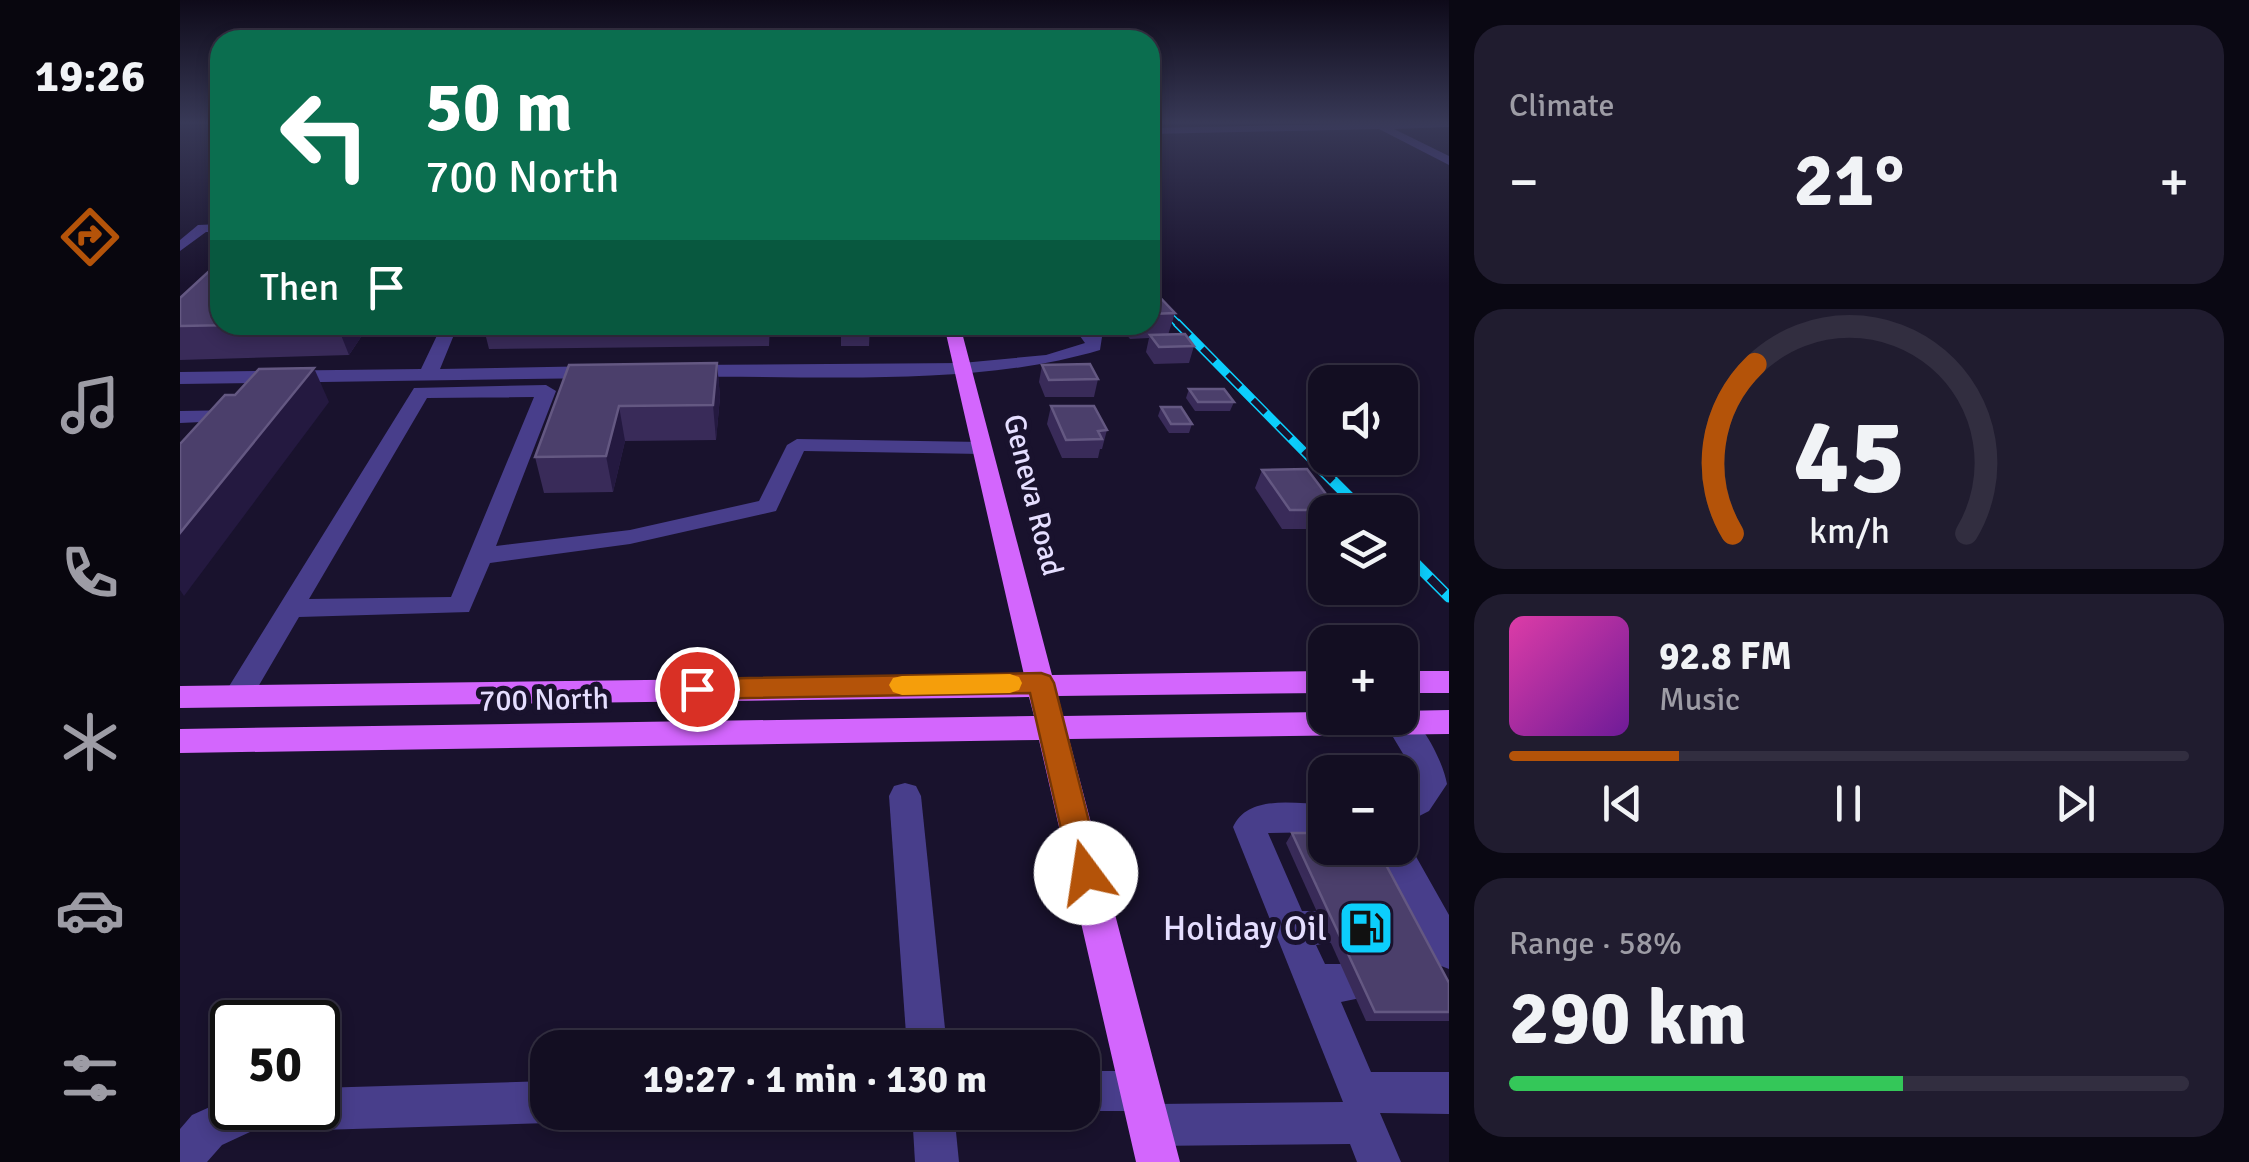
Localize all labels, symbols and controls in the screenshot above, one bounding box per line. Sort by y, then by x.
text: 19:26 [35,49,145,104]
text: 50 m [425,64,573,150]
icon: left [260,70,390,200]
text: Climate [1509,86,1615,125]
text: 21° [1794,134,1905,227]
text: − [1509,148,1539,216]
text: + [2159,148,2189,216]
text: 700 North [425,150,620,205]
icon: directions [55,202,125,272]
icon: arrive [359,260,414,315]
text: Then [260,264,339,311]
map controls [1308,365,1418,865]
button: sound [1308,365,1418,475]
icon: music [55,370,125,440]
text: 45 [1793,393,1905,521]
street label: Geneva Road [995,410,1071,580]
button: layers [1308,495,1418,605]
text: km/h [1809,509,1889,553]
icon: phone [55,538,125,608]
button: + [1308,625,1418,735]
text: 92.8 FM [1659,633,1792,680]
pin [655,647,740,732]
icon: arrive [670,662,725,717]
street label: 700 North [479,680,609,720]
text: Music [1659,680,1740,719]
icon: climate [55,707,125,777]
button: − [1308,755,1418,865]
icon: previous [1595,776,1650,831]
icon: pause [1821,776,1876,831]
icon: next [2048,776,2103,831]
position arrow [1034,821,1138,925]
icon: car [55,875,125,945]
fuel station icon: Holiday Oil [1336,898,1396,958]
place label: Holiday Oil [1163,907,1327,950]
text: Range · 58% [1509,924,1682,963]
text: 290 km [1509,972,1747,1065]
speed limit sign: 50 [210,1000,340,1130]
icon: filters [55,1043,125,1113]
text: 19:27 · 1 min · 130 m [643,1056,987,1103]

